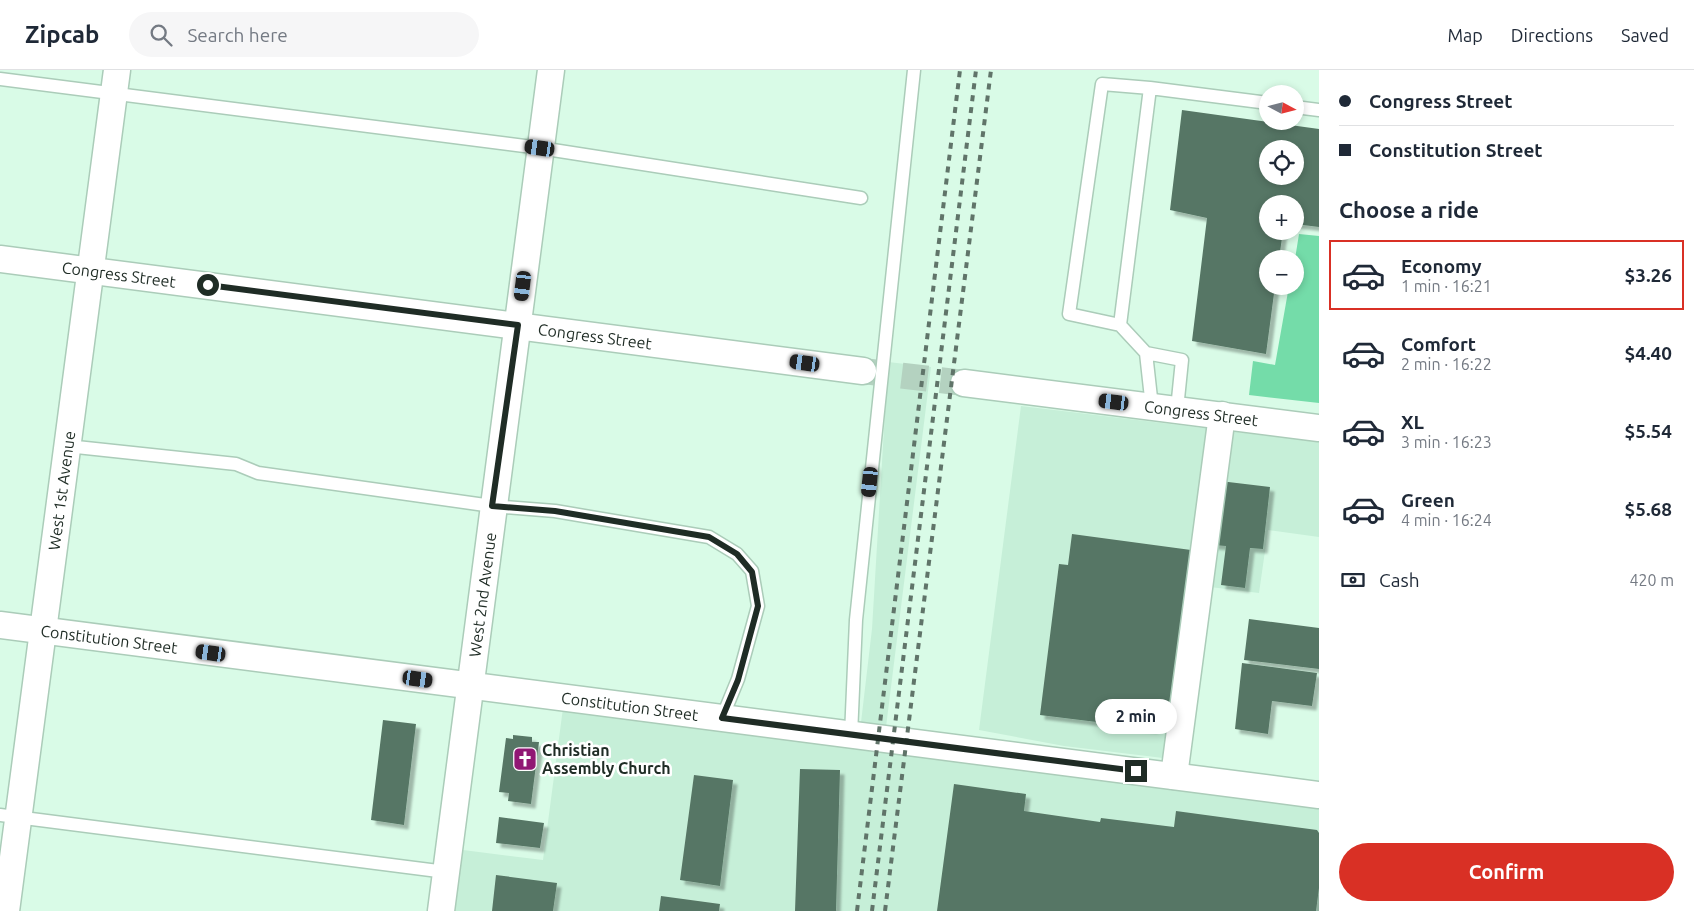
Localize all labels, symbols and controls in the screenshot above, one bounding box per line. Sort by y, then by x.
search box [129,12,479,57]
text: Zipcab [25,21,99,48]
icon: search [147,21,175,49]
text: Search here [187,24,288,46]
text: Map [1447,25,1483,45]
text: Directions [1511,25,1593,45]
text: Saved [1621,25,1669,45]
north arrow [1259,85,1304,130]
map controls [1259,85,1304,295]
text: Congress Street [1369,90,1512,112]
car [524,138,555,158]
text: Constitution Street [1369,139,1543,161]
button: locate [1259,140,1304,185]
button: + [1259,195,1304,240]
text: Choose a ride [1339,197,1479,222]
button: − [1259,250,1304,295]
icon: car [1341,253,1386,298]
text: Economy [1401,255,1482,277]
street label: Congress Street [61,258,178,291]
text: $3.26 [1624,264,1672,286]
car [513,270,532,302]
route start [197,274,219,296]
text: 1 min · 16:21 [1401,277,1492,295]
street label: Congress Street [537,320,654,353]
icon: car [1341,331,1386,376]
text: Comfort [1401,333,1476,355]
text: $4.40 [1624,342,1672,364]
car [789,353,820,373]
text: 2 min · 16:22 [1401,355,1492,373]
car [1098,393,1129,411]
street label: Congress Street [1143,397,1260,429]
icon: car [1341,409,1386,454]
text: XL [1401,411,1424,433]
text: $5.54 [1624,420,1672,442]
street label: West 1st Avenue [45,430,78,551]
text: 3 min · 16:23 [1401,433,1492,451]
car [860,466,879,498]
icon: car [1341,487,1386,532]
text: Green [1401,489,1455,511]
text: $5.68 [1624,498,1672,520]
text: 4 min · 16:24 [1401,511,1492,529]
street label: West 2nd Avenue [465,531,499,658]
icon: cash [1339,566,1367,594]
text: Cash [1379,569,1420,591]
text: 420 m [1629,571,1674,589]
street label: Constitution Street [40,621,179,657]
car [195,643,226,663]
car [402,669,433,689]
street label: Constitution Street [560,688,700,724]
callout: 2 min [1095,698,1177,734]
text: 2 min [1116,707,1156,725]
place label: Christian Assembly Church [542,741,671,777]
church icon: Christian Assembly Church [512,746,538,772]
route end [1125,760,1147,782]
button: Confirm [1339,843,1674,901]

